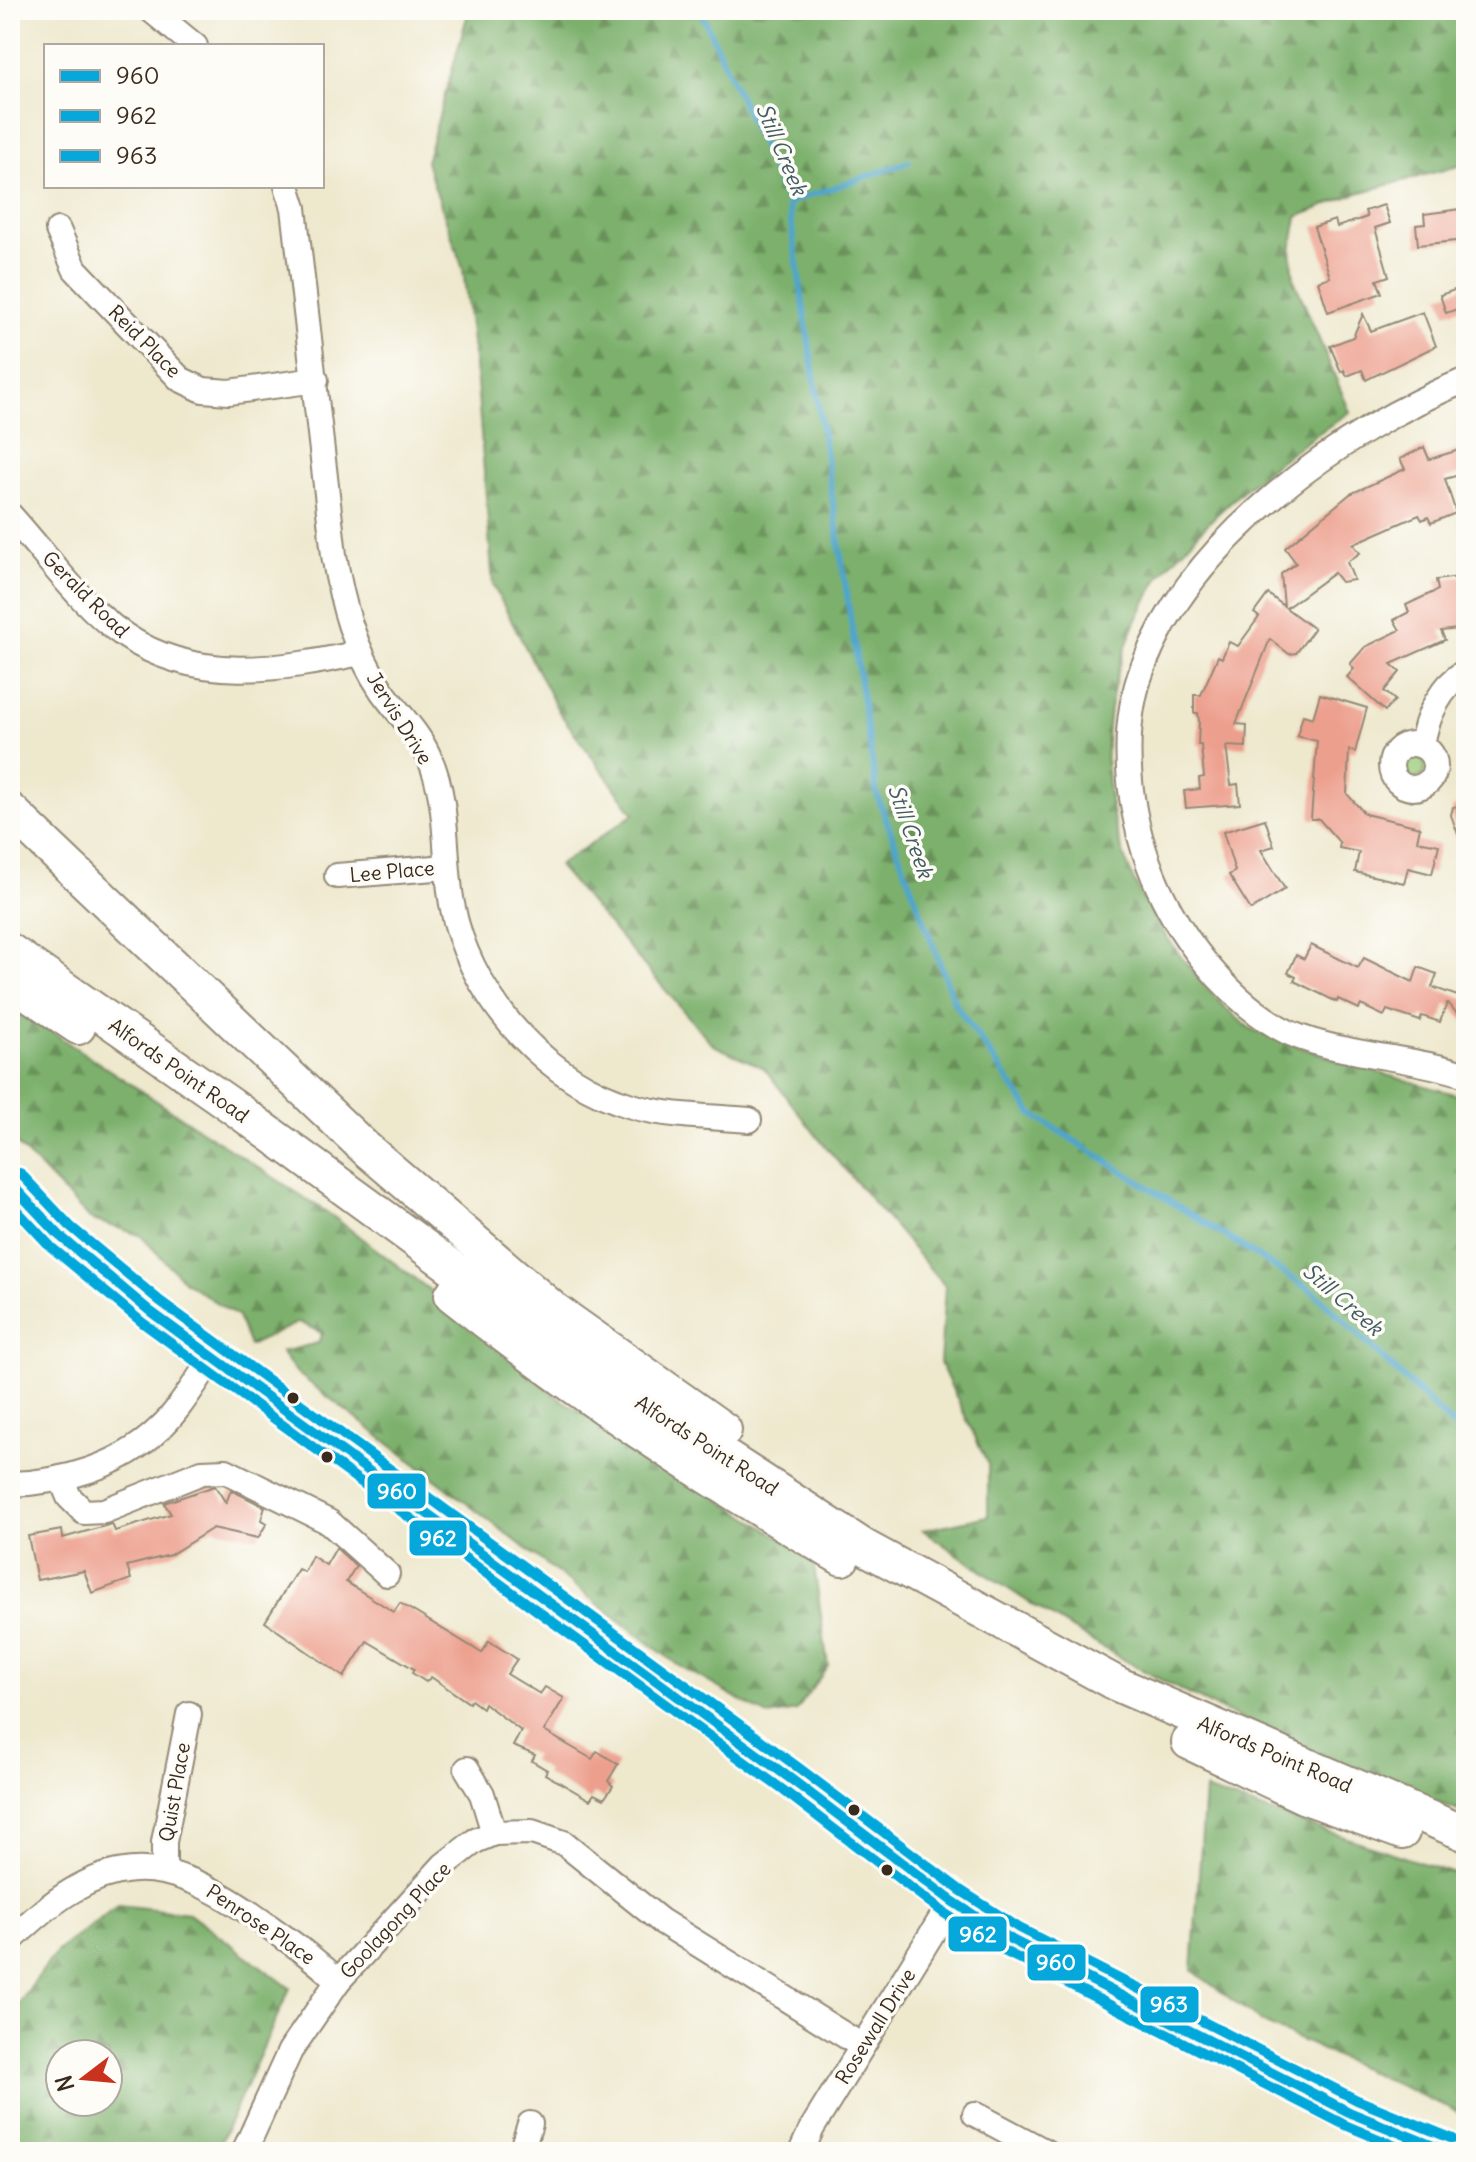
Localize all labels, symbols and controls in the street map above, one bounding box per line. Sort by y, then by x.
legend [44,44,324,188]
text: 960 [116,60,159,90]
water label: Still Creek [750,99,815,201]
text: 962 [116,100,157,130]
text: 963 [116,140,157,170]
street label: Reid Place [103,299,187,383]
street label: Gerald Road [37,545,135,643]
street label: Jervis Drive [362,667,438,769]
water label: Still Creek [882,781,941,883]
street label: Lee Place [349,855,435,887]
street label: Alfords Point Road [104,1012,254,1128]
water label: Still Creek [1297,1257,1390,1343]
street label: Alfords Point Road [631,1389,783,1501]
unlabelled marker [285,1390,301,1406]
unlabelled marker [319,1449,335,1465]
line badge: 960 [366,1472,427,1510]
text: 960 [377,1477,417,1505]
line badge: 962 [408,1519,468,1557]
text: 962 [419,1524,457,1552]
street label: Alfords Point Road [1194,1710,1356,1798]
street label: Quist Place [153,1740,195,1844]
unlabelled marker [846,1802,862,1818]
street label: Goolagong Place [334,1856,456,1984]
unlabelled marker [879,1862,895,1878]
street label: Penrose Place [202,1878,320,1970]
line badge: 962 [947,1915,1008,1953]
text: 962 [959,1920,997,1948]
line badge: 960 [1026,1943,1087,1982]
text: 960 [1036,1948,1076,1976]
street label: Rosewall Drive [829,1963,921,2089]
line badge: 963 [1139,1985,1200,2024]
text: 963 [1150,1990,1188,2018]
north arrow [44,2038,124,2118]
text: N [49,2072,80,2095]

